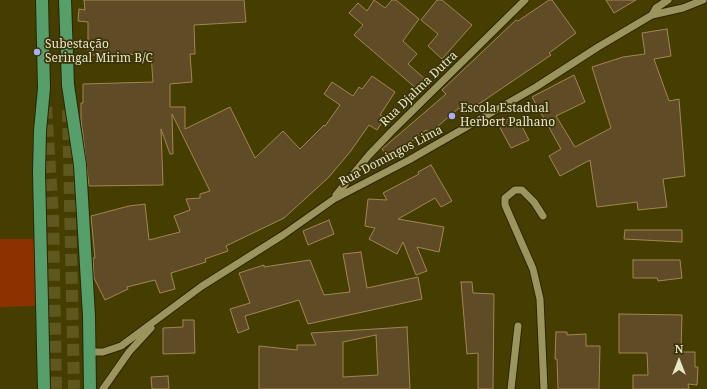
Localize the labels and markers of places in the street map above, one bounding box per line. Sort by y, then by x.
place label: Subestação Seringal Mirim B/C [45,38,153,66]
marker: Subestação Seringal Mirim B/C [32,47,42,57]
place label: Escola Estadual Herbert Palhano [460,102,555,130]
marker: Escola Estadual Herbert Palhano [447,111,457,121]

